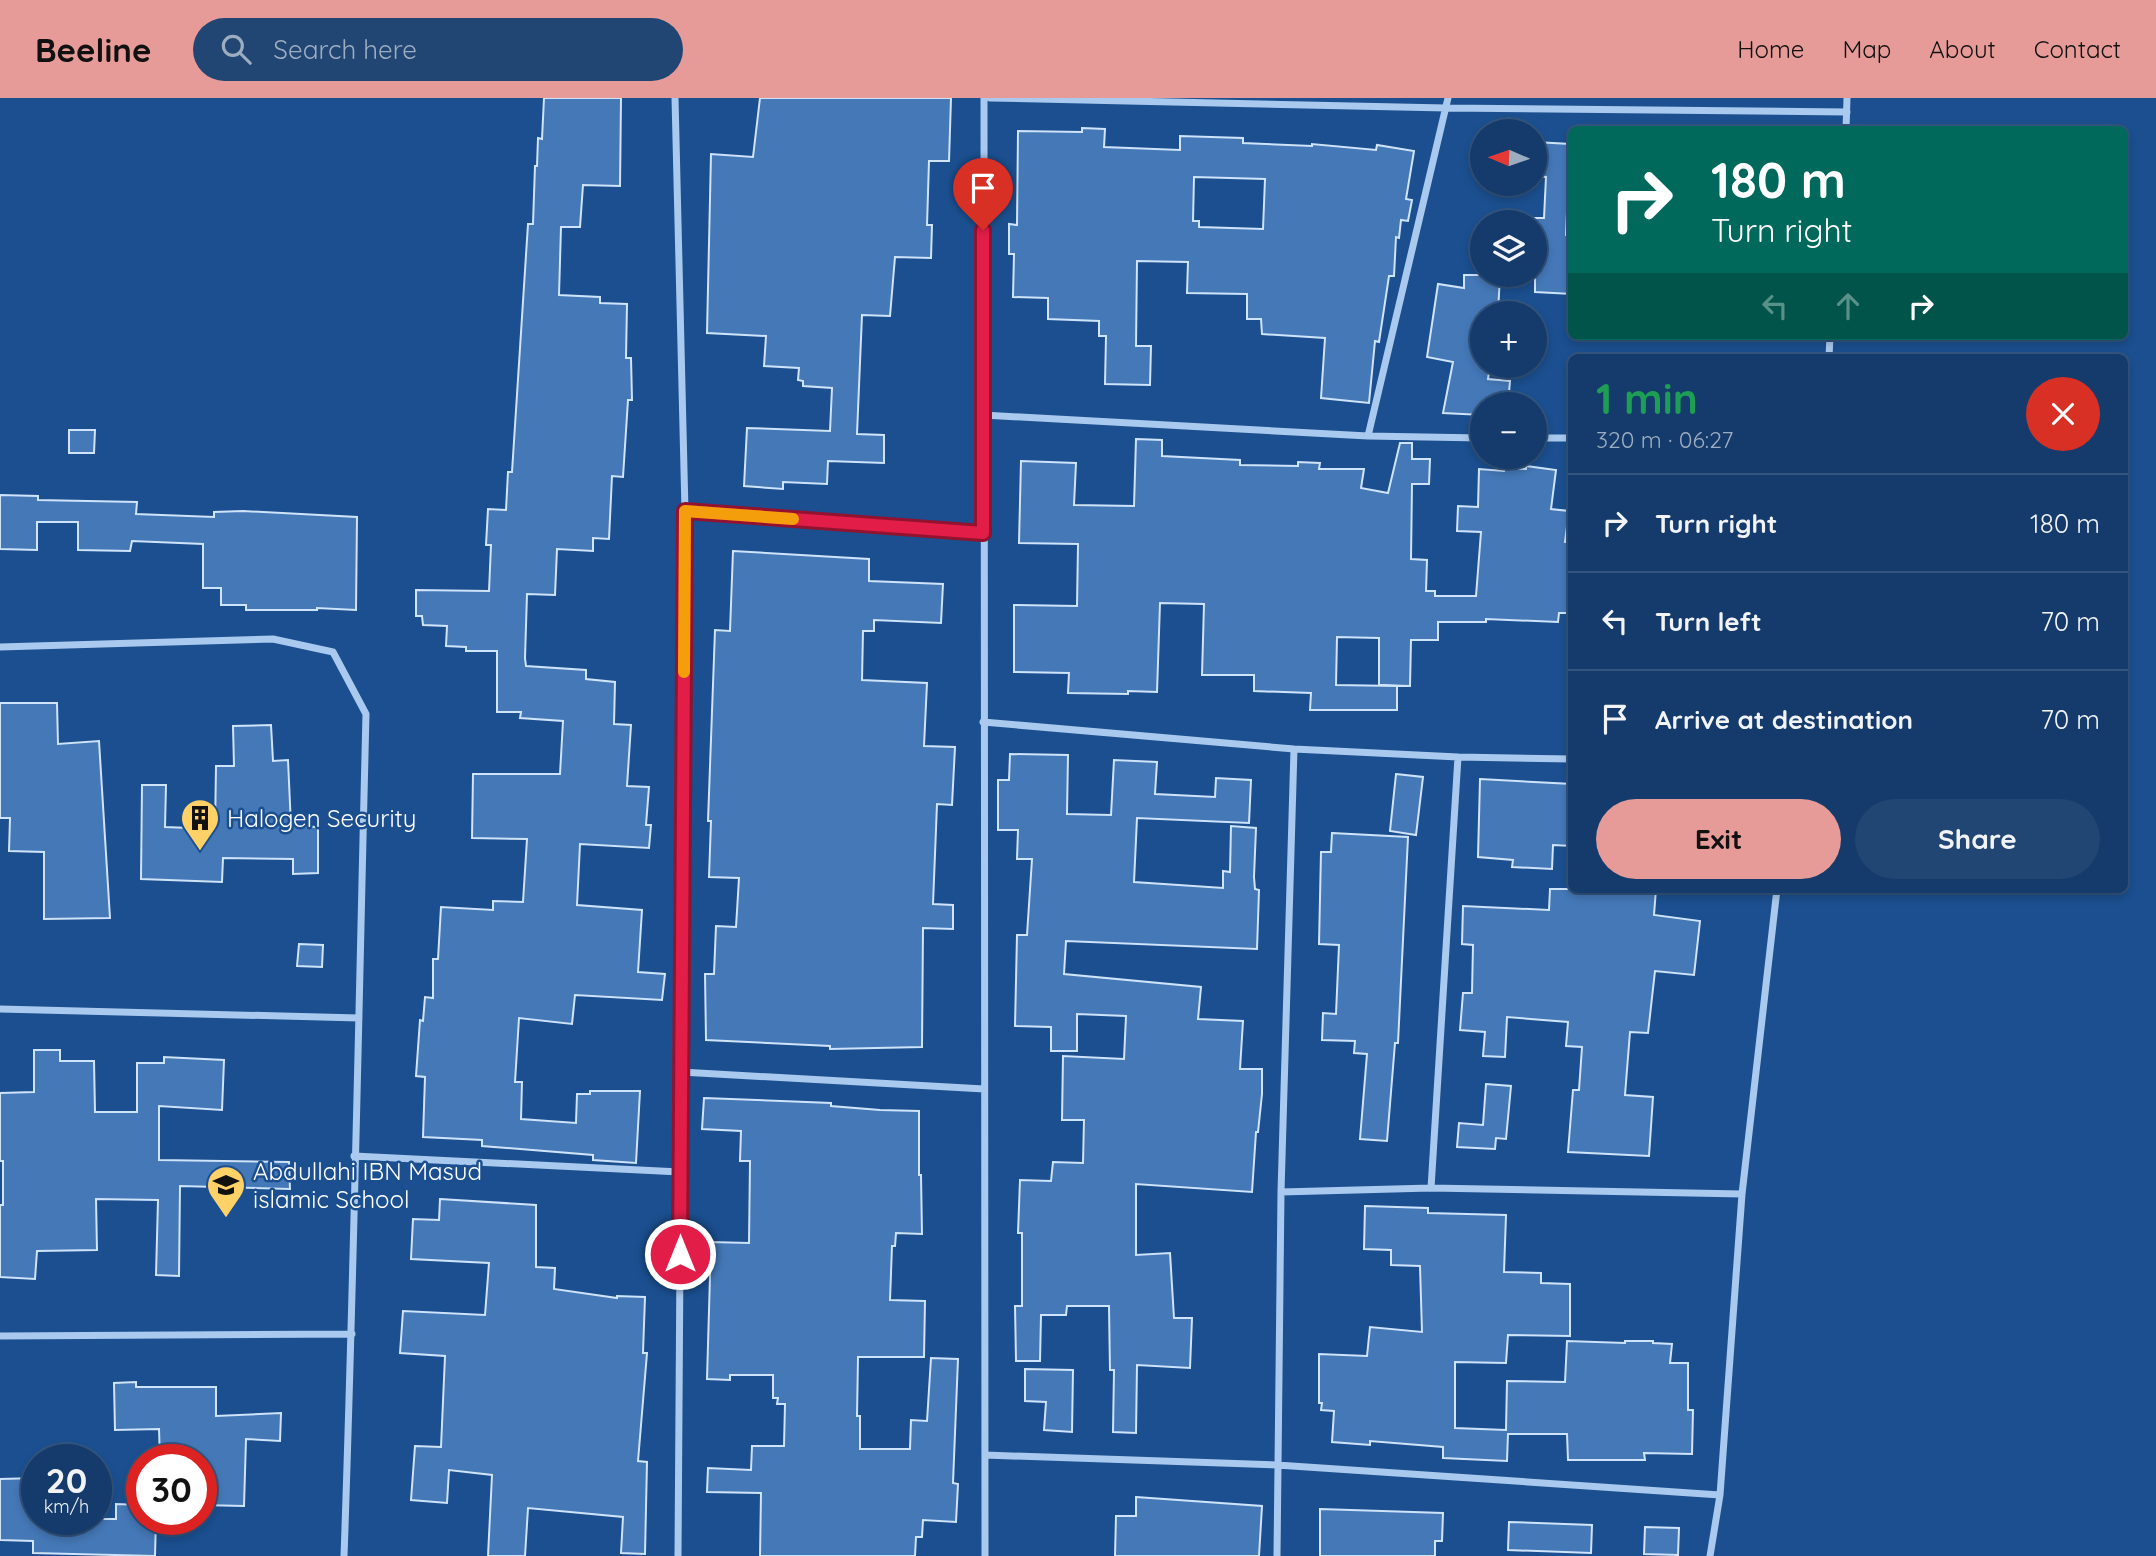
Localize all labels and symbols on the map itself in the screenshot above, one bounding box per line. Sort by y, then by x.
north arrow [1470,119,1547,196]
pin [953,158,1013,230]
building icon: Halogen Security [179,797,221,852]
place label: Halogen Security [227,803,416,833]
place label: Abdullahi IBN Masud islamic School [253,1156,482,1214]
school or university icon: Abdullahi IBN Masud islamic School [205,1164,247,1219]
position arrow [643,1217,717,1291]
speed limit sign: 30 [126,1444,217,1535]

